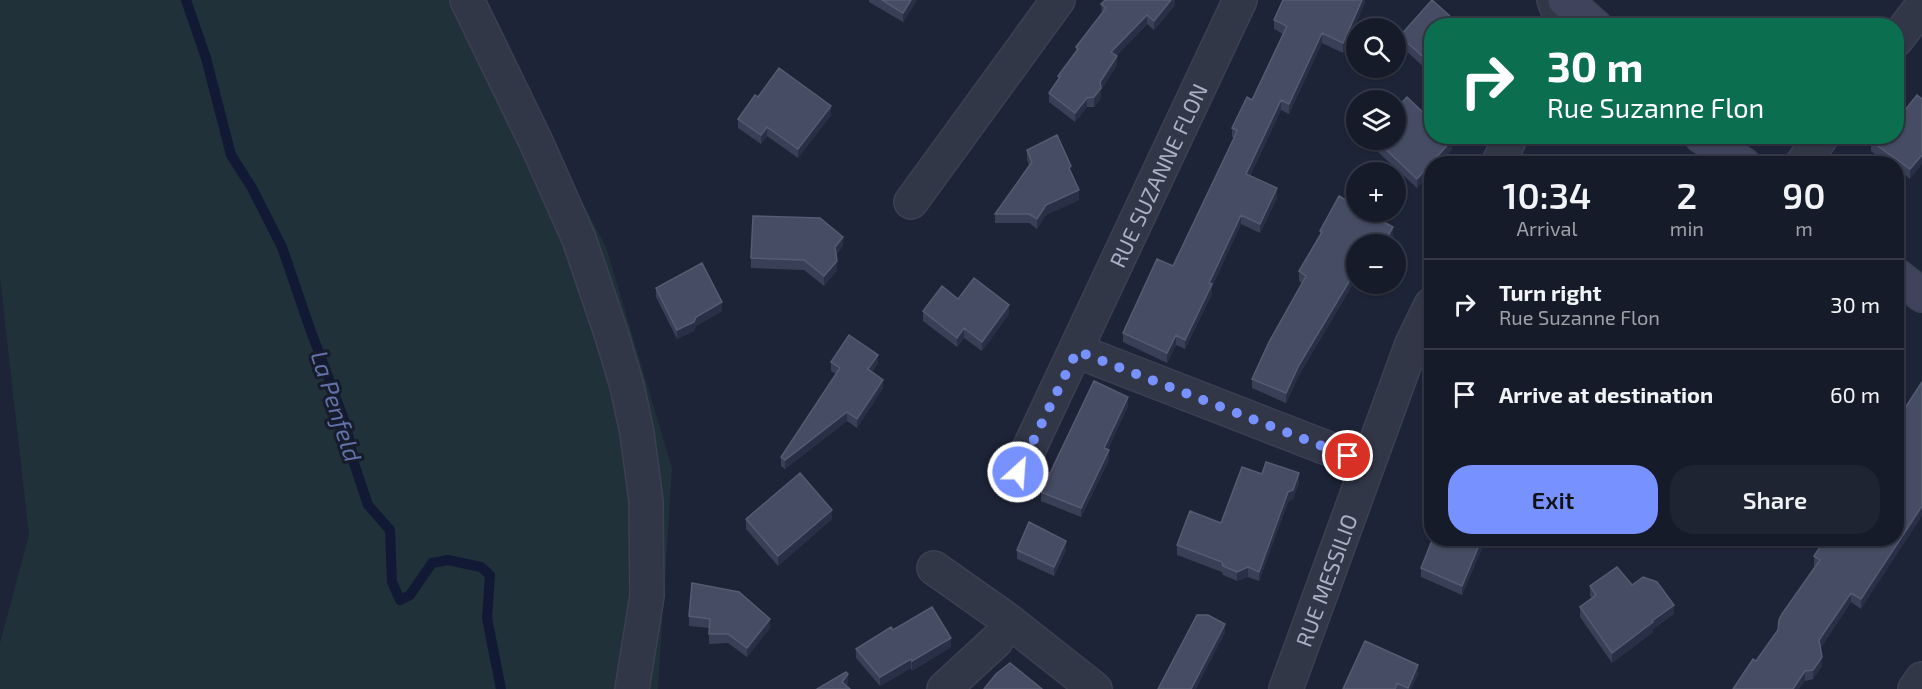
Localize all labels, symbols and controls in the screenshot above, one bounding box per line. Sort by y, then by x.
map controls [1346,18,1406,294]
button: search [1346,18,1406,78]
text: 30 m [1547,40,1643,90]
icon: right [1448,42,1526,120]
street label: RUE SUZANNE FLON [1103,79,1212,271]
button: layers [1346,90,1406,150]
text: Rue Suzanne Flon [1547,91,1764,123]
button: + [1346,162,1406,222]
text: 10:34 [1502,173,1591,216]
text: 2 [1677,173,1697,216]
text: 90 [1782,173,1826,216]
text: Arrival [1516,216,1577,240]
text: min [1670,216,1704,240]
text: m [1795,216,1813,240]
button: − [1346,234,1406,294]
text: Turn right [1499,279,1601,305]
icon: right [1448,288,1481,321]
text: 30 m [1830,291,1880,317]
text: Rue Suzanne Flon [1499,305,1660,329]
water label: La Penfeld [305,347,369,465]
icon: arrive [1448,378,1481,411]
text: Arrive at destination [1499,381,1713,407]
text: 60 m [1830,381,1880,407]
pin [1322,430,1373,481]
icon: arrive [1331,439,1364,472]
position arrow [986,440,1050,504]
button: Exit [1448,465,1658,534]
button: Share [1670,465,1880,534]
street label: RUE MESSILIO [1290,510,1362,650]

